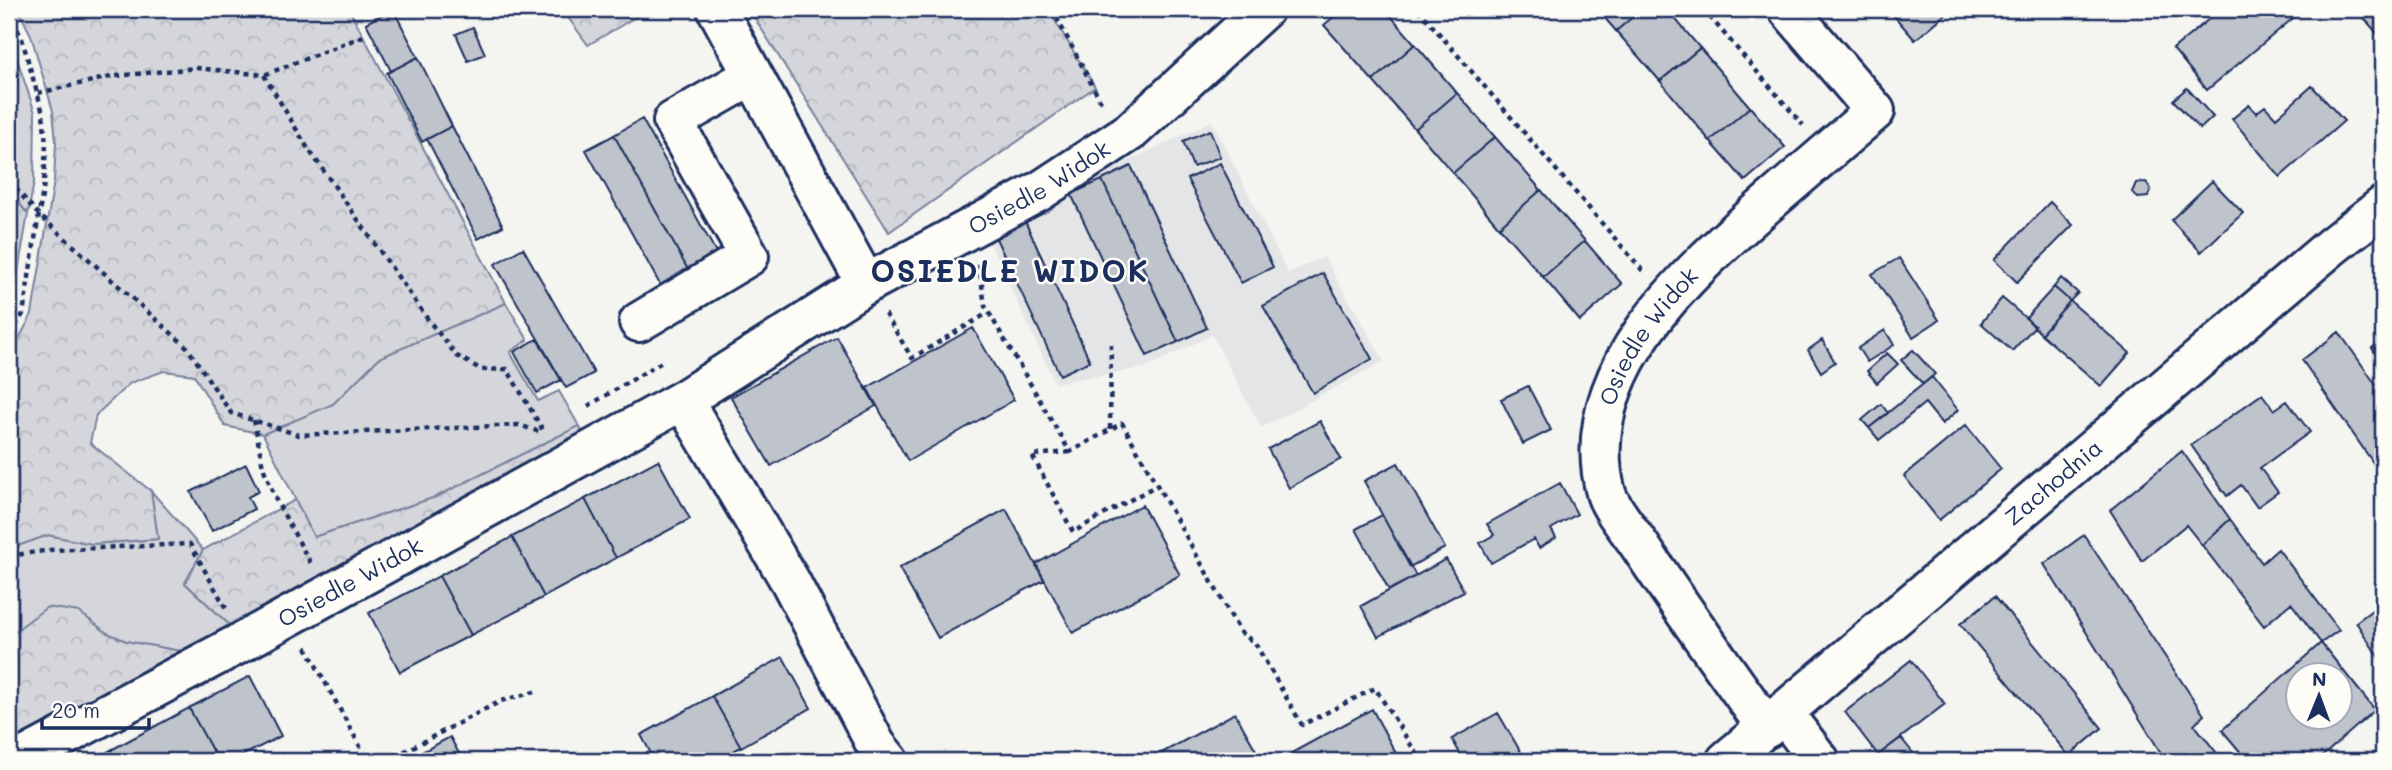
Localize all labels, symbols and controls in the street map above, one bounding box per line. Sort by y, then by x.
street label: Osiedle Widok [963,133,1115,241]
district label: OSIEDLE WIDOK [870,250,1150,290]
street label: Osiedle Widok [1592,260,1704,409]
street label: Zachodnia [1998,432,2108,532]
street label: Osiedle Widok [272,530,427,634]
north arrow [2284,662,2354,732]
text: N [2312,666,2327,691]
scale bar [42,686,149,730]
text: 20 m [52,696,100,723]

